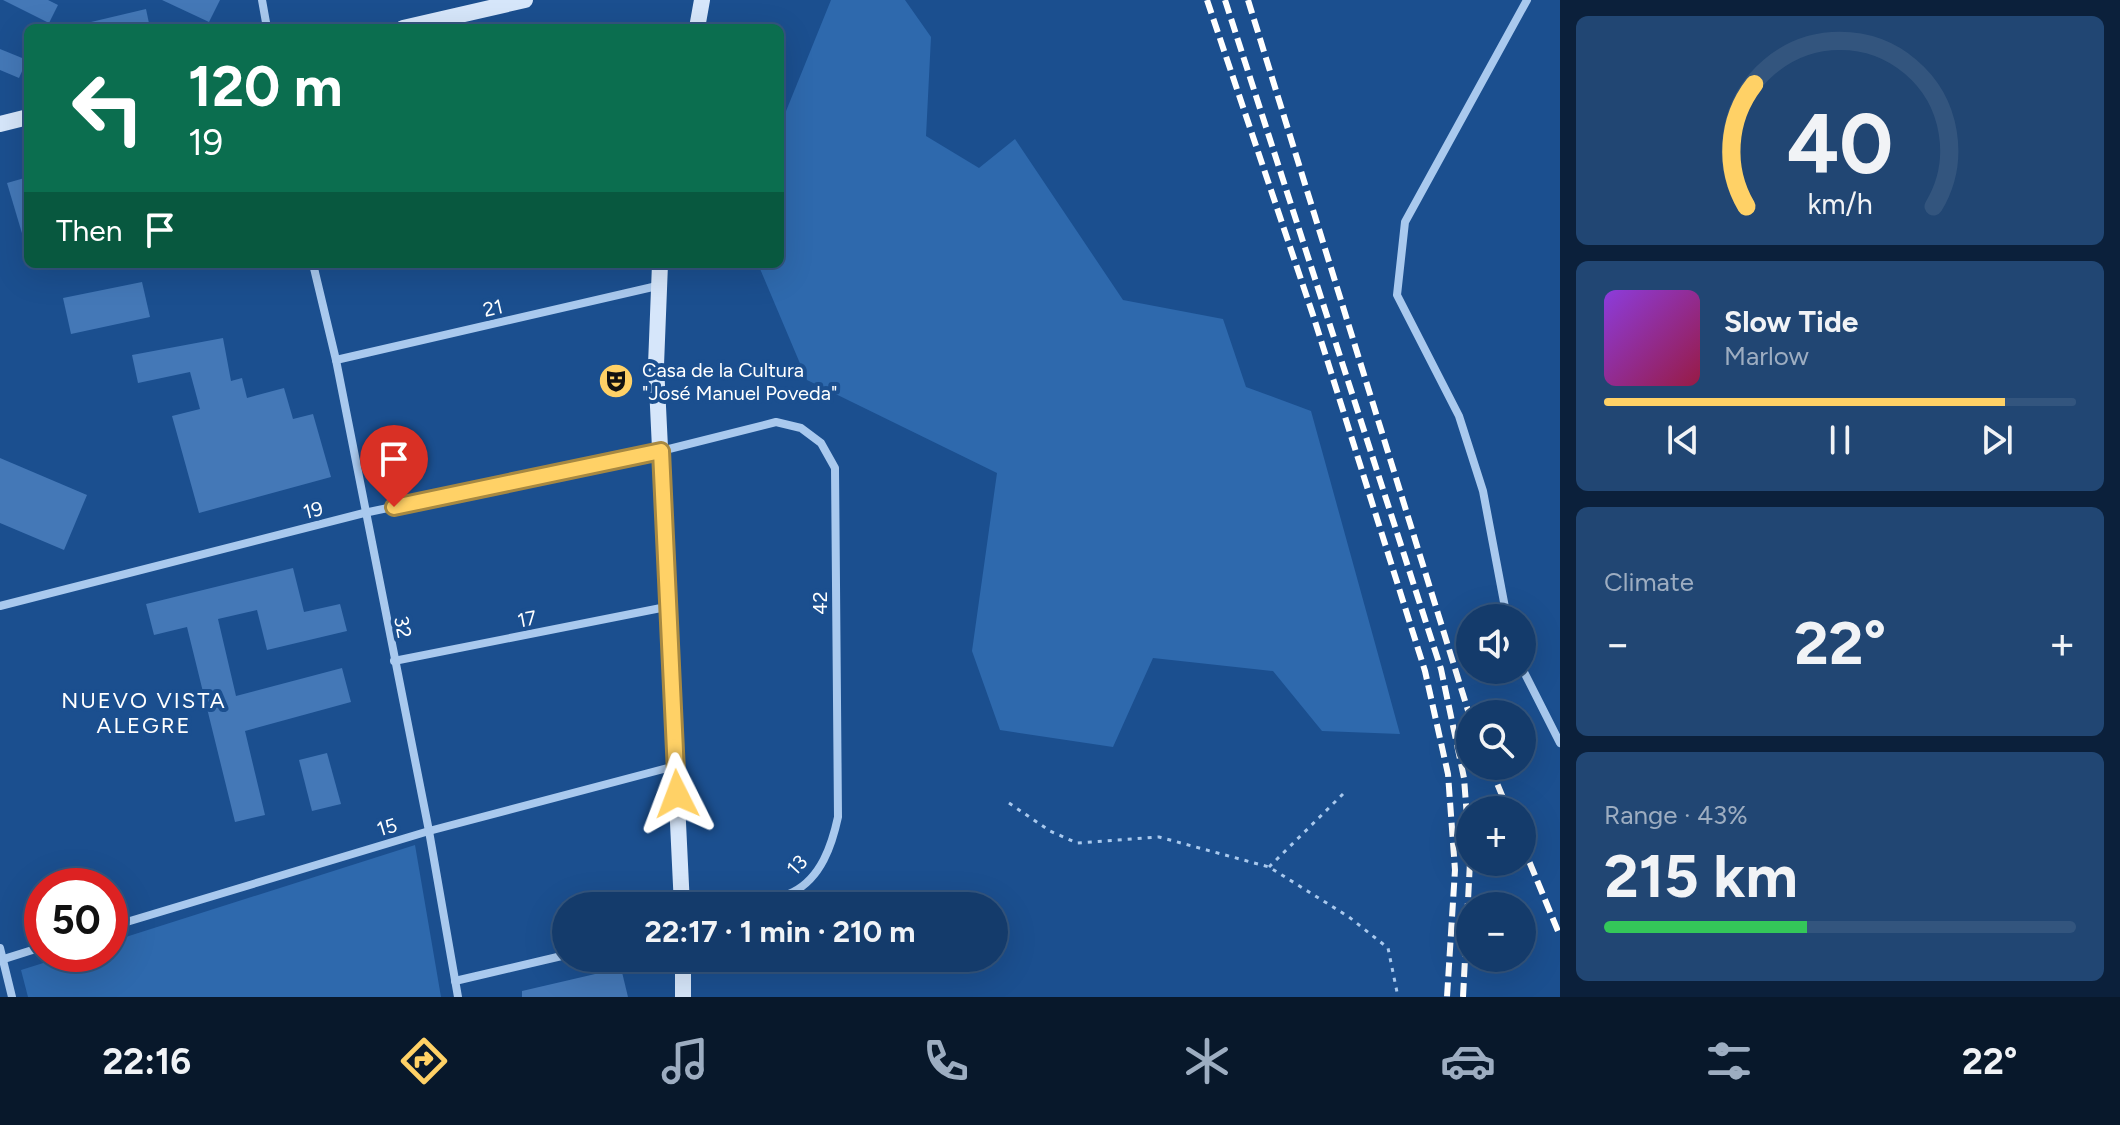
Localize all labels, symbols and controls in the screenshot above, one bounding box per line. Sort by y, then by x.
text: 120 m [188,53,343,120]
icon: left [56,56,160,160]
text: 40 [1787,93,1893,193]
text: 19 [188,121,223,164]
text: km/h [1807,187,1873,221]
icon: arrive [138,208,182,252]
text: Then [56,212,122,249]
street label: 21 [481,294,505,322]
text: Slow Tide [1724,303,1858,340]
text: Marlow [1724,340,1809,372]
place label: Casa de la Cultura "José Manuel Poveda" [642,358,837,405]
theatre icon: Casa de la Cultura "José Manuel Poveda" [597,362,635,400]
icon: previous [1661,418,1705,462]
icon: pause [1818,418,1862,462]
icon: next [1975,418,2019,462]
pin [360,425,428,507]
icon: arrive [372,437,416,481]
street label: 19 [301,496,325,524]
text: Climate [1604,566,1694,598]
street label: 42 [808,591,832,615]
map controls [1456,604,1536,972]
button: sound [1456,604,1536,684]
street label: 17 [515,605,539,633]
text: 22° [1794,607,1886,679]
street label: 32 [389,614,417,640]
text: − [1604,617,1631,670]
text: + [2049,617,2076,670]
district label: NUEVO VISTA ALEGRE [61,687,227,739]
button: search [1456,700,1536,780]
position arrow [635,752,719,836]
button: + [1456,796,1536,876]
text: Range · 43% [1604,799,1748,831]
street label: 15 [374,813,400,841]
text: 215 km [1604,840,1798,912]
street label: 13 [782,850,812,880]
speed limit sign: 50 [24,868,128,972]
button: − [1456,892,1536,972]
text: 22:17 · 1 min · 210 m [645,913,915,950]
icon: directions [396,1033,452,1089]
icon: music [657,1033,713,1089]
icon: phone [918,1033,974,1089]
icon: climate [1179,1033,1235,1089]
icon: car [1440,1033,1496,1089]
icon: filters [1701,1033,1757,1089]
text: 22:16 [103,1040,191,1083]
text: 22° [1962,1040,2017,1083]

